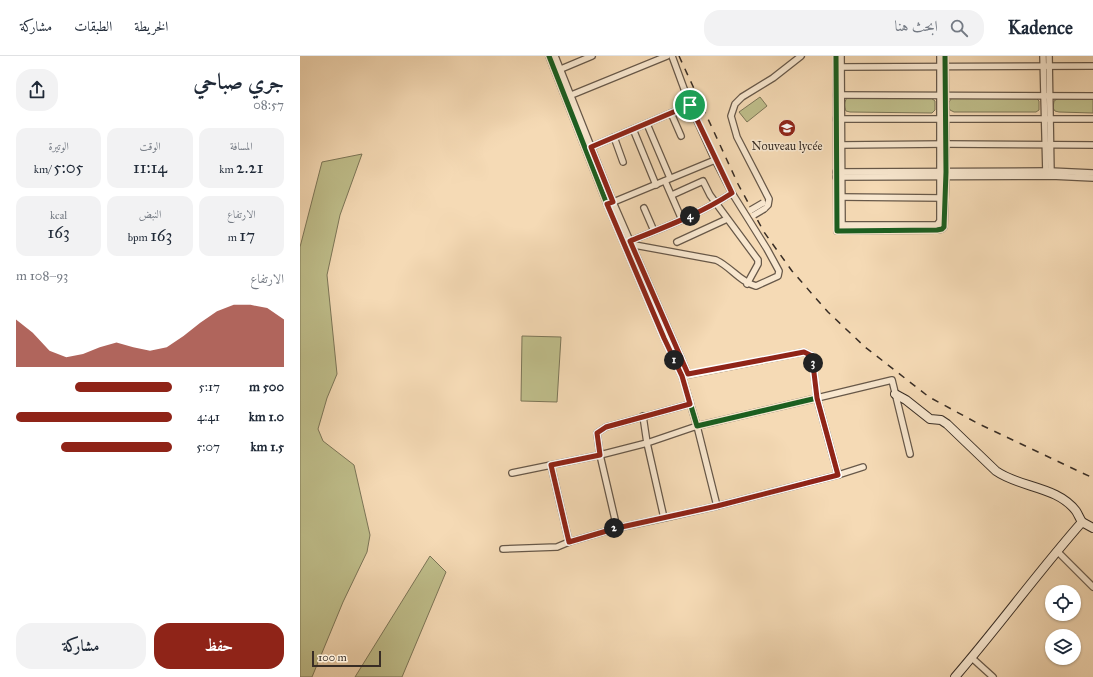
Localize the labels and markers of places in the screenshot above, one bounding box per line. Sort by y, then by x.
pin [673,88,707,122]
school or university icon: Nouveau lycée [777,118,797,138]
place label: Nouveau lycée [752,139,822,153]
pin: 4 [680,206,700,226]
pin: 1 [664,350,684,370]
pin: 3 [803,353,823,373]
pin: 2 [604,518,624,538]

